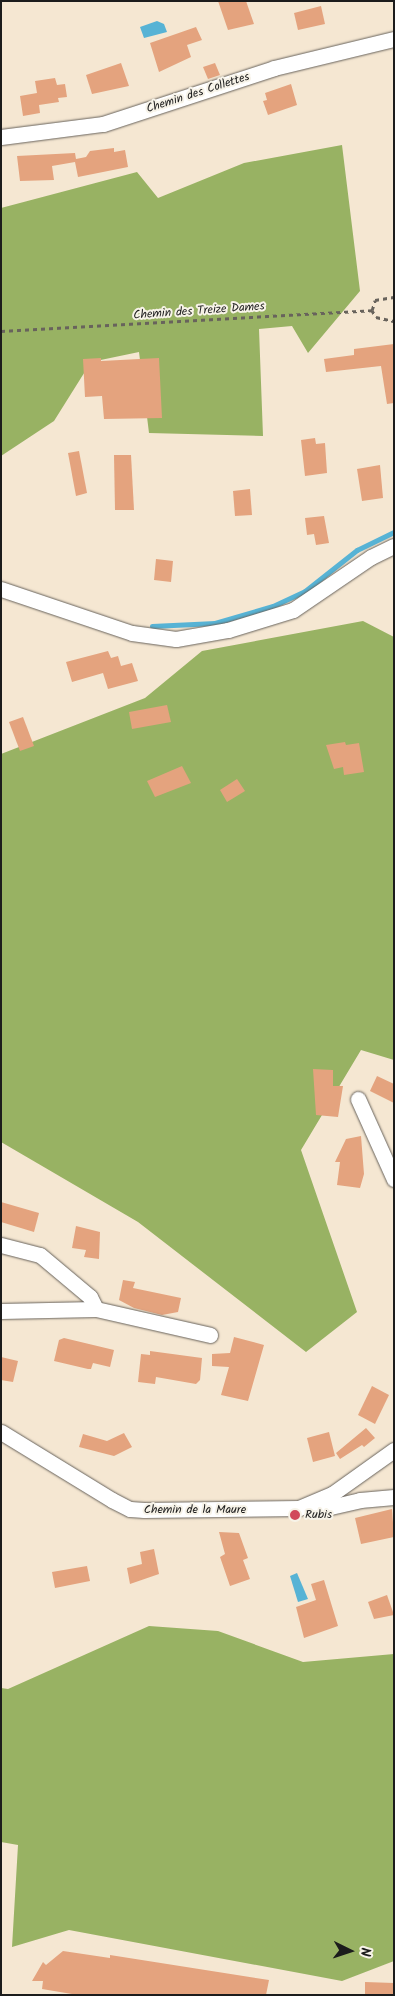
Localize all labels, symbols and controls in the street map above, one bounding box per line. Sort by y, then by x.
street label: Chemin des Collettes [145,70,251,116]
street label: Chemin des Treize Dames [133,299,265,323]
street label: Chemin de la Maure [144,1503,246,1517]
place label: Rubis [305,1508,332,1522]
marker: Rubis [289,1509,301,1521]
north arrow [325,1926,375,1976]
text: N [354,1947,376,1957]

